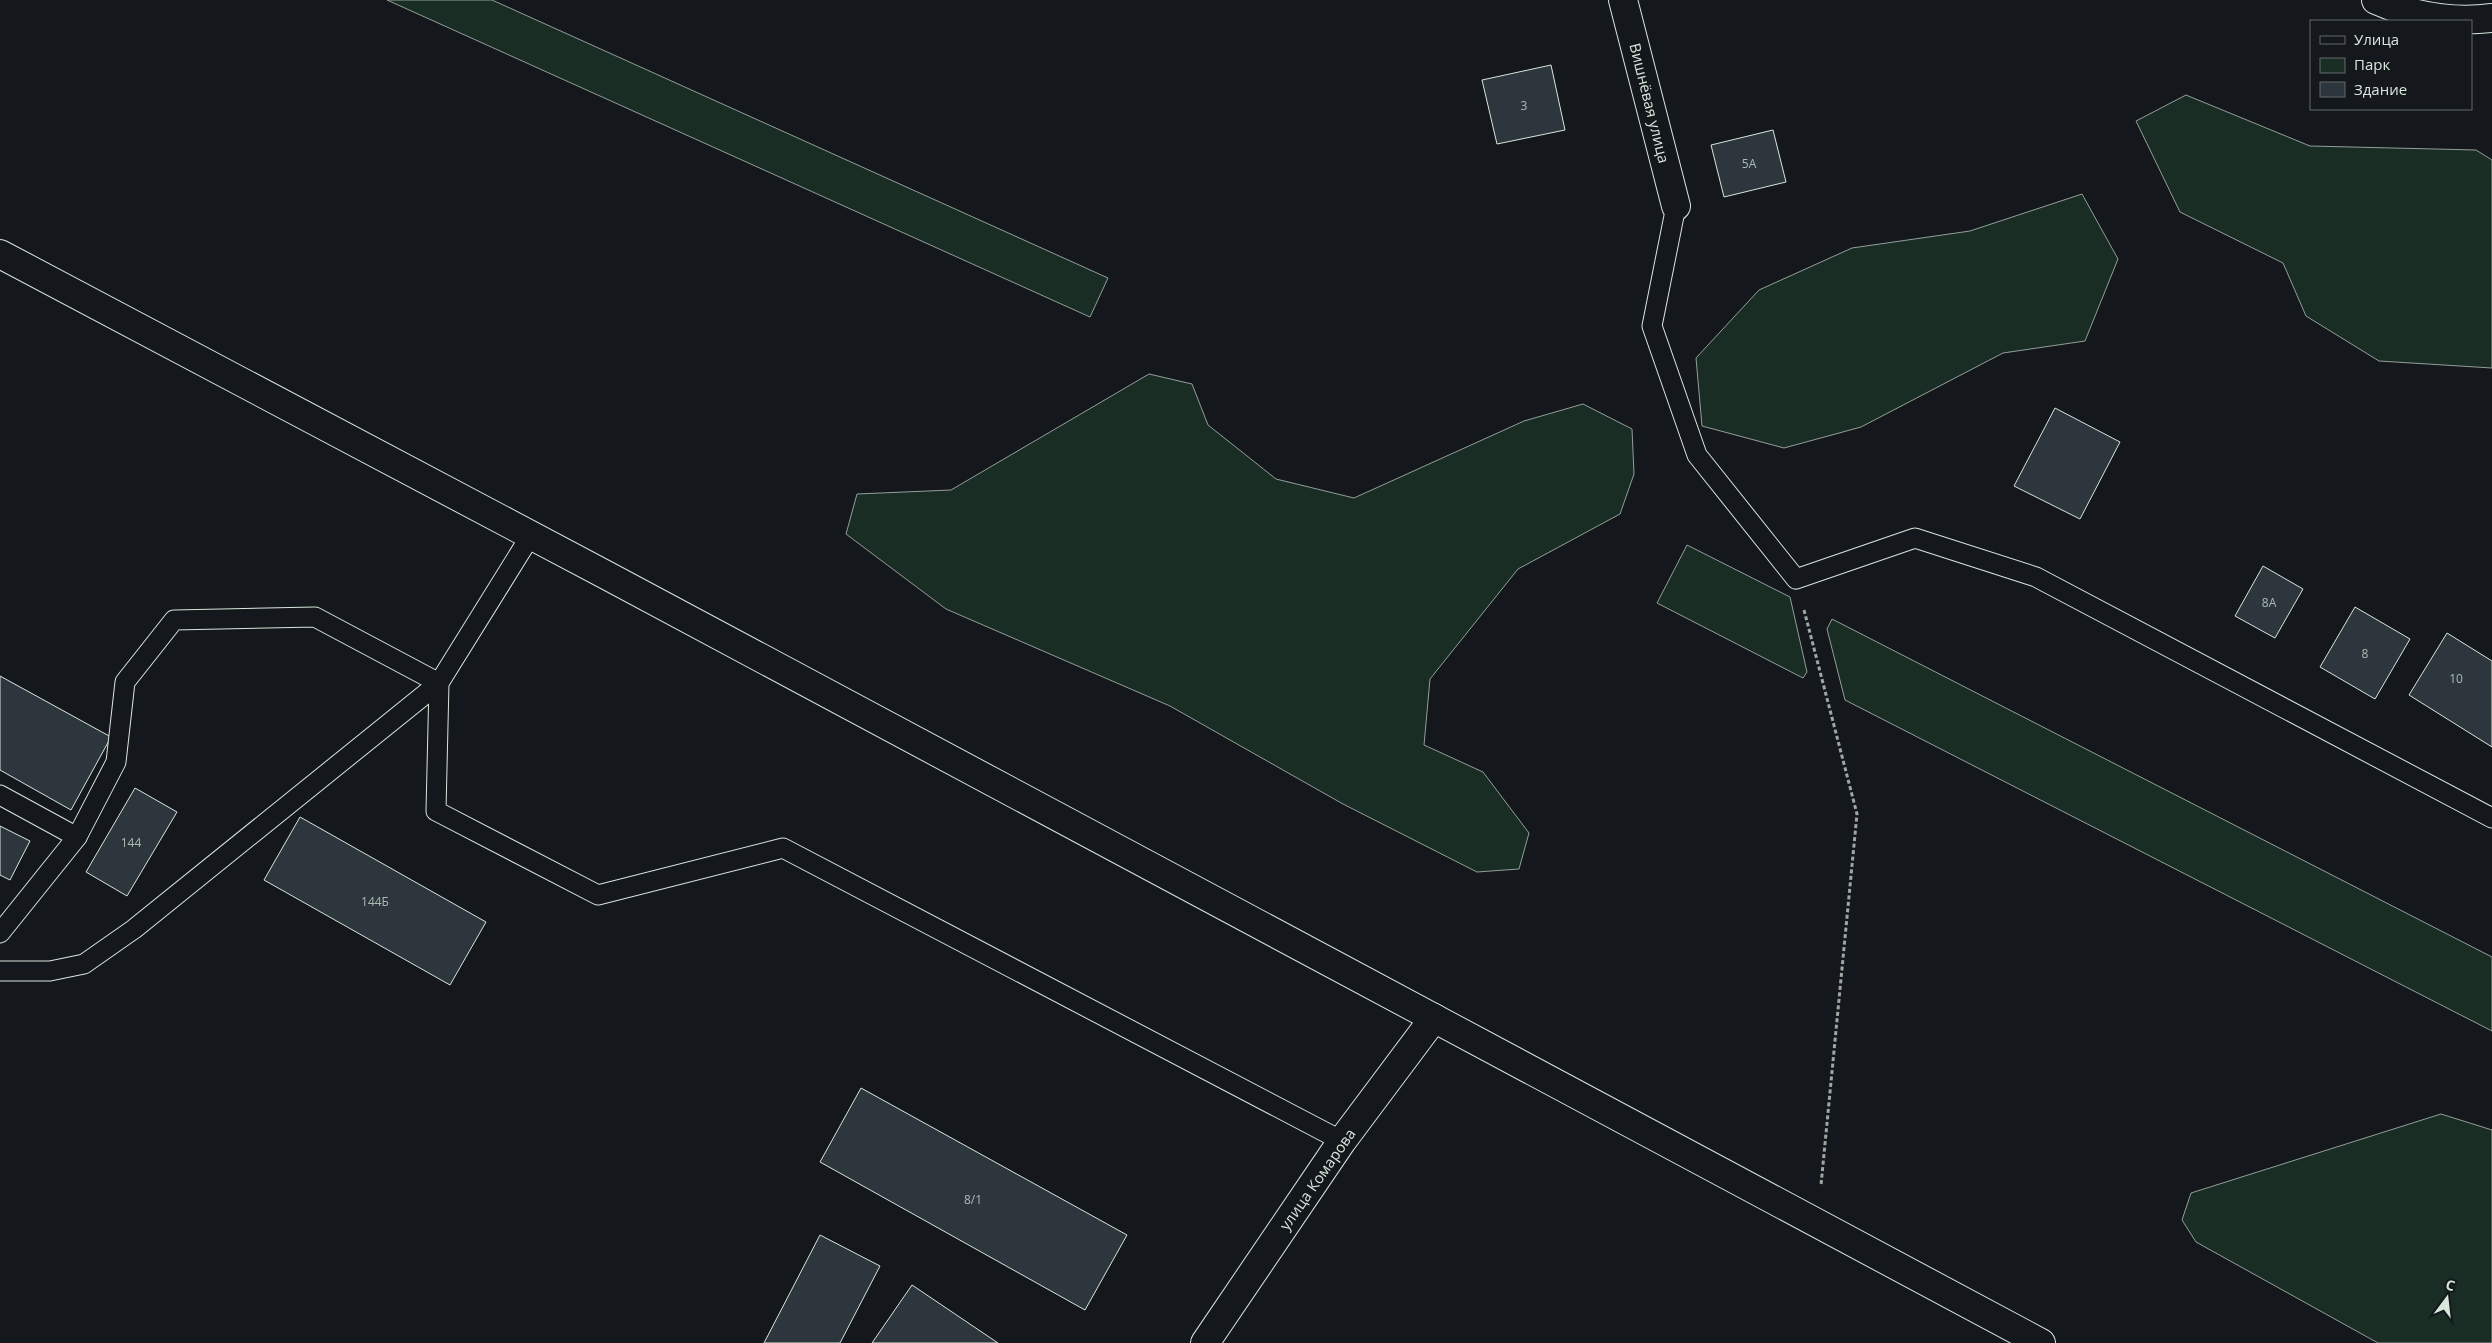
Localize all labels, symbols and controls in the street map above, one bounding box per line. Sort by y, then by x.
legend [2310,20,2472,110]
text: Улица [2354,29,2399,49]
street label: Вишнёвая улица [1625,41,1675,165]
text: Парк [2354,54,2390,74]
text: Здание [2354,79,2407,99]
house number: 3 [1521,97,1528,114]
house number: 5А [1742,155,1757,172]
house number: 8А [2262,594,2277,611]
house number: 8 [2362,645,2369,662]
house number: 10 [2449,670,2463,687]
house number: 144 [121,834,141,851]
house number: 144Б [361,893,389,910]
street label: улица Комарова [1274,1124,1360,1234]
house number: 8/1 [964,1191,982,1208]
north arrow [2422,1273,2472,1323]
text: С [2444,1275,2457,1295]

